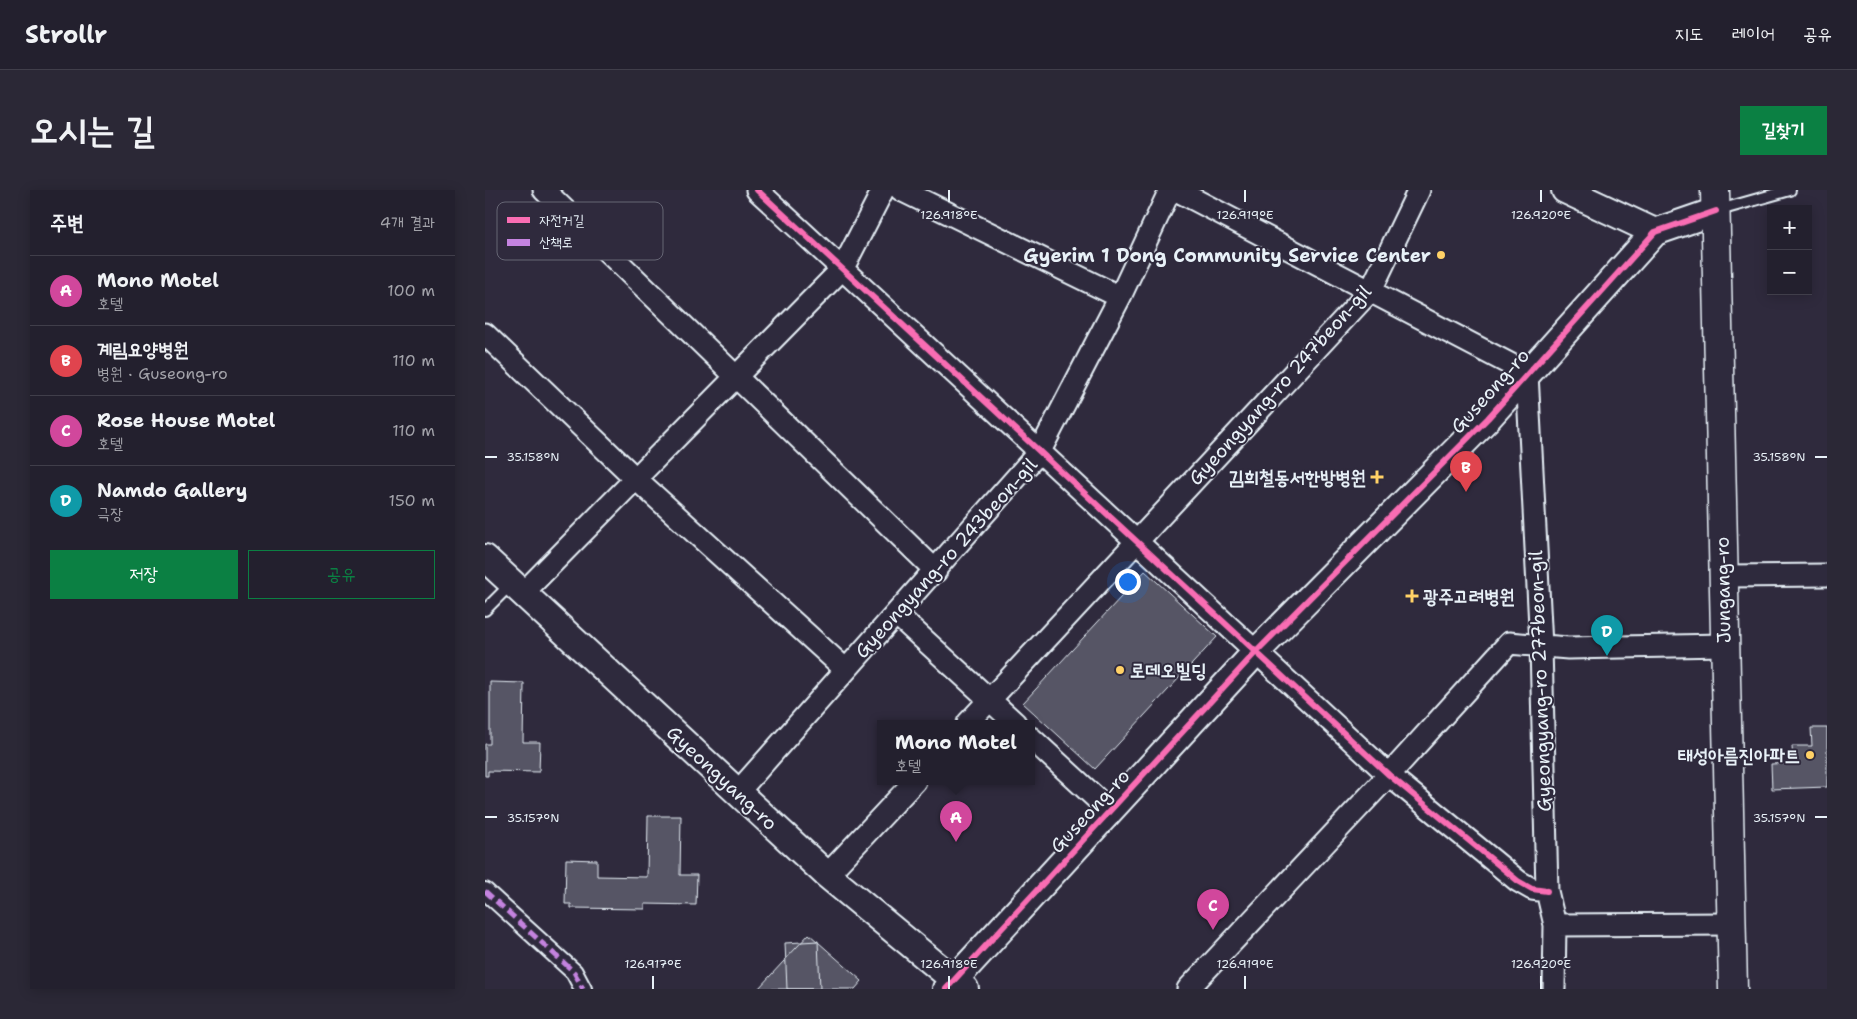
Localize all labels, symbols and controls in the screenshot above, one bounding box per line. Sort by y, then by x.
text: Strollr [25,19,107,51]
text: 지도 [1675,22,1704,46]
text: 레이어 [1732,22,1775,46]
text: 공유 [1803,22,1832,46]
text: 오시는 길 [30,106,155,153]
button: 길찾기 [1740,106,1827,155]
legend [497,202,663,260]
map controls [1767,205,1812,295]
button: + [1767,205,1812,250]
text: 126.918°E [920,207,978,223]
text: 126.919°E [1217,207,1273,223]
text: 126.920°E [1511,207,1571,223]
text: 주변 [50,209,84,237]
text: 자전거길 [539,211,585,229]
text: 4개 결과 [380,212,435,233]
text: 산책로 [539,233,573,251]
place label: Gyerim 1 Dong Community Service Center [1023,243,1431,268]
marker: Gyerim 1 Dong Community Service Center [1435,249,1447,261]
button: − [1767,250,1812,295]
text: Mono Motel [97,268,219,293]
street label: Gyeongyang-ro 247beon-gil [1183,279,1377,491]
text: A [60,280,72,301]
text: 100 m [387,280,435,301]
text: 호텔 [97,293,123,314]
text: 계림요양병원 [97,337,189,362]
street label: Guseong-ro [1445,343,1535,439]
text: B [61,350,71,371]
text: 110 m [392,350,435,371]
text: 병원 · Guseong-ro [97,363,228,384]
text: Rose House Motel [97,408,275,433]
text: C [61,420,71,441]
text: 110 m [392,420,435,441]
text: 호텔 [97,433,123,454]
text: 35.158°N [507,449,559,465]
text: 35.158°N [1753,449,1805,465]
pin: B [1450,451,1482,492]
street label: Gyeongyang-ro 243beon-gil [849,452,1043,663]
place label: 김희철동서한방병원 [1228,465,1366,490]
marker: 김희철동서한방병원 [1370,470,1384,484]
text: Namdo Gallery [97,478,247,503]
text: D [60,490,72,511]
text: 150 m [388,490,435,511]
text: 극장 [97,503,123,524]
street label: Jungang-ro [1710,536,1736,644]
button: 저장 [50,550,238,599]
button: 공유 [248,550,435,599]
street label: Gyeongyang-ro 277beon-gil [1523,550,1557,812]
your location [1115,569,1141,595]
place label: 광주고려병원 [1423,584,1515,609]
marker: 광주고려병원 [1405,589,1419,603]
pin: D [1591,615,1623,656]
place label: 로데오빌딩 [1130,658,1206,683]
marker: 로데오빌딩 [1114,664,1126,676]
street label: Gyeongyang-ro [661,720,783,836]
popup [877,720,1035,785]
text: Mono Motel [895,730,1017,755]
place label: 태성아름진아파트 [1678,743,1800,768]
marker: 태성아름진아파트 [1804,749,1816,761]
text: 호텔 [895,755,921,776]
street label: Guseong-ro [1045,764,1135,858]
pin: A [940,801,972,842]
text: 35.157°N [507,810,559,826]
text: 35.157°N [1753,810,1805,826]
pin: C [1197,889,1229,930]
text: 126.917°E [625,956,681,972]
text: 126.918°E [920,956,978,972]
text: 126.919°E [1217,956,1273,972]
text: 126.920°E [1511,956,1571,972]

